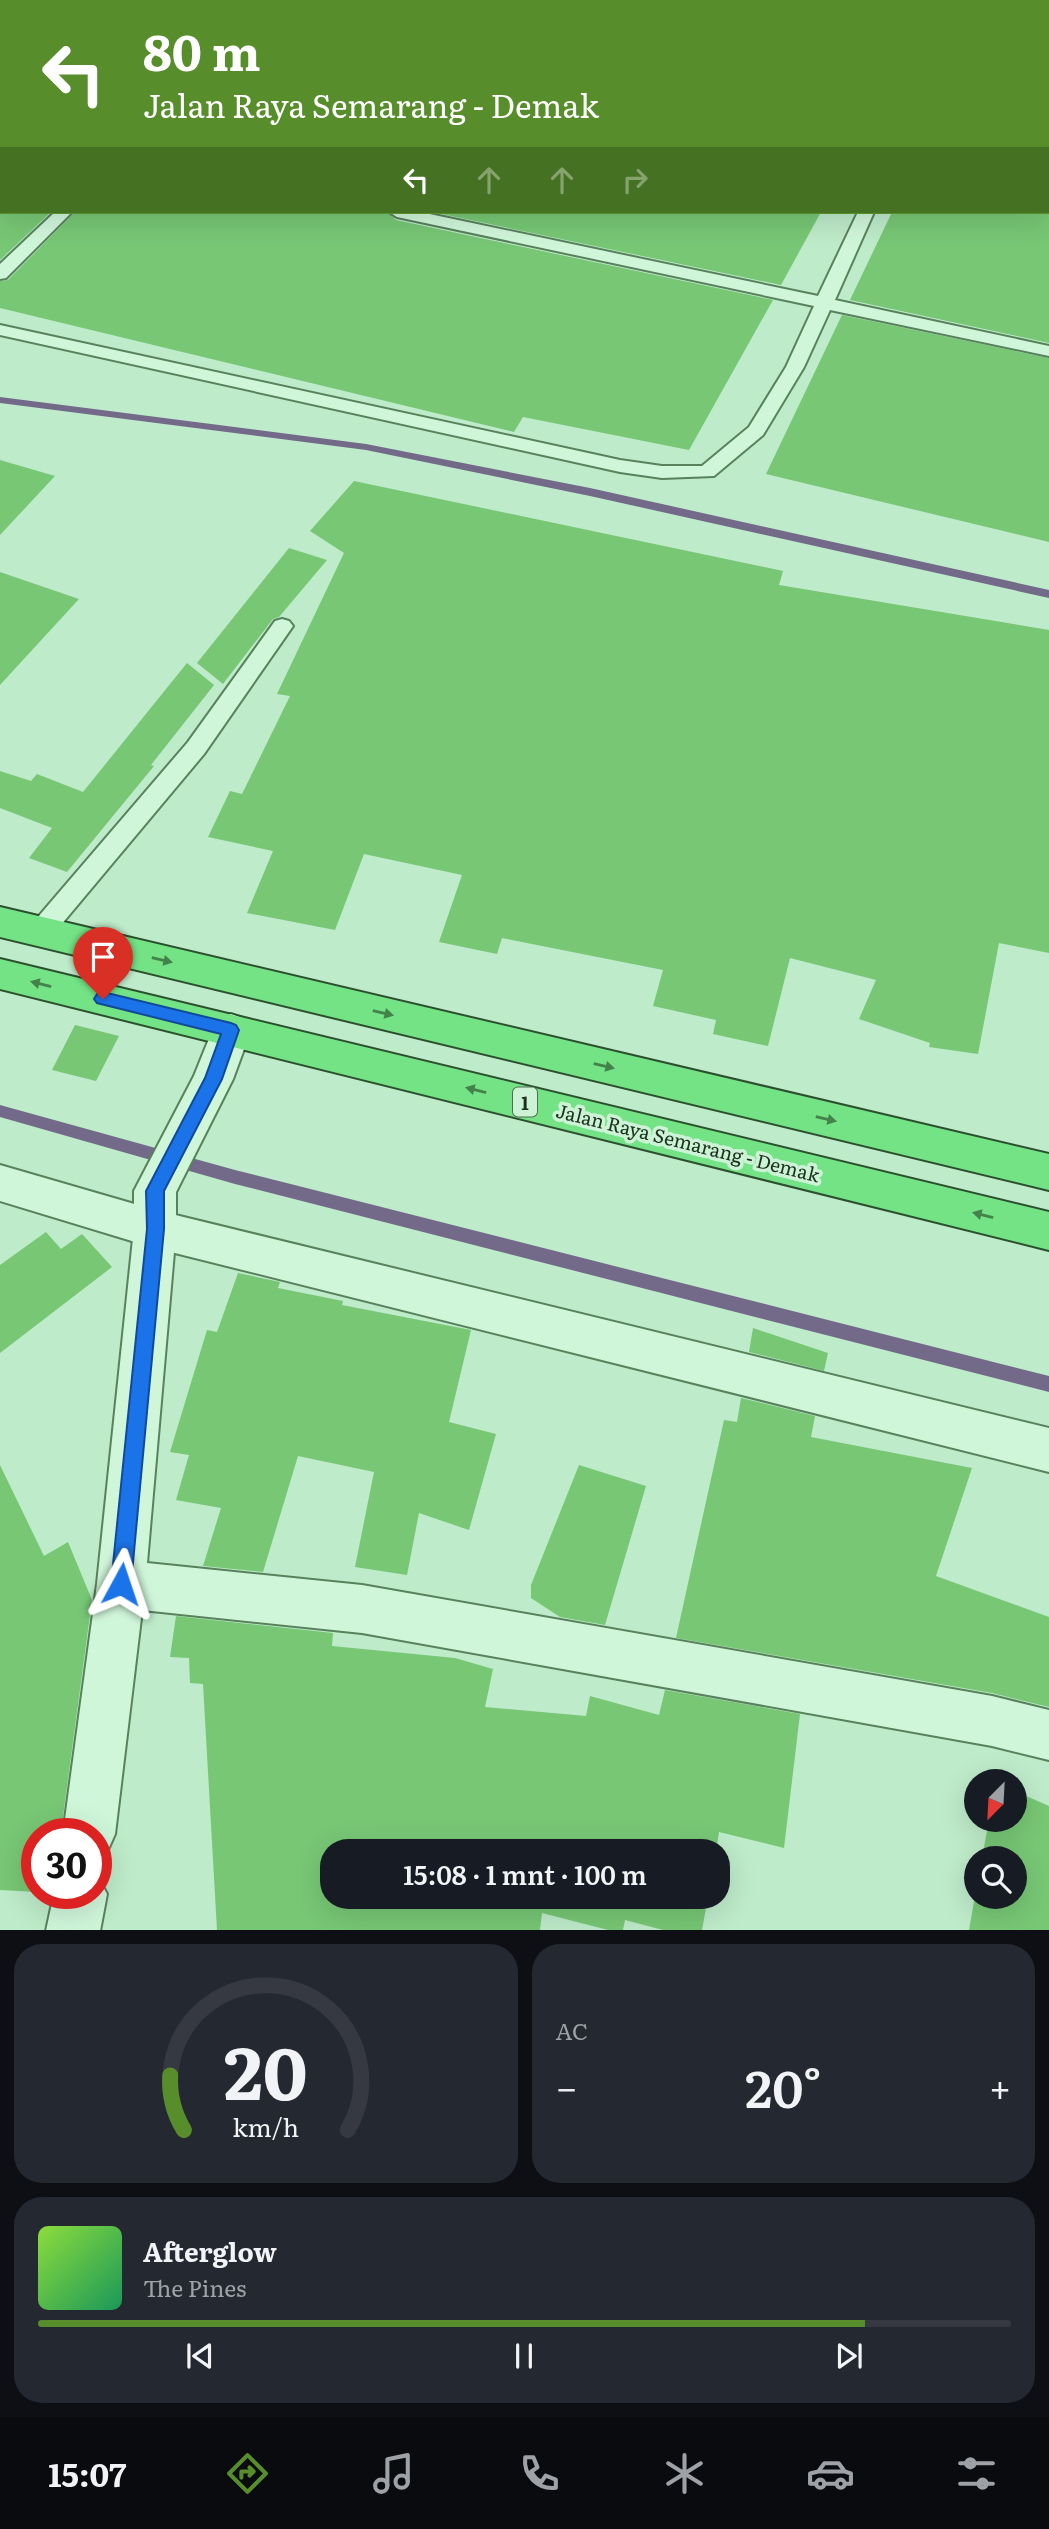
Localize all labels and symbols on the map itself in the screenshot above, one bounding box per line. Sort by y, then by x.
pin [73,927,133,999]
one-way arrow [151,955,173,966]
one-way arrow [30,978,52,989]
one-way arrow [372,1008,394,1019]
one-way arrow [593,1061,615,1072]
one-way arrow [465,1084,487,1095]
road number: 1 [513,1087,537,1116]
street label: Jalan Raya Semarang - Demak [553,1096,823,1188]
one-way arrow [815,1114,837,1125]
one-way arrow [972,1209,994,1220]
position arrow [84,1547,158,1621]
north arrow [964,1769,1027,1832]
speed limit sign: 30 [21,1818,112,1909]

